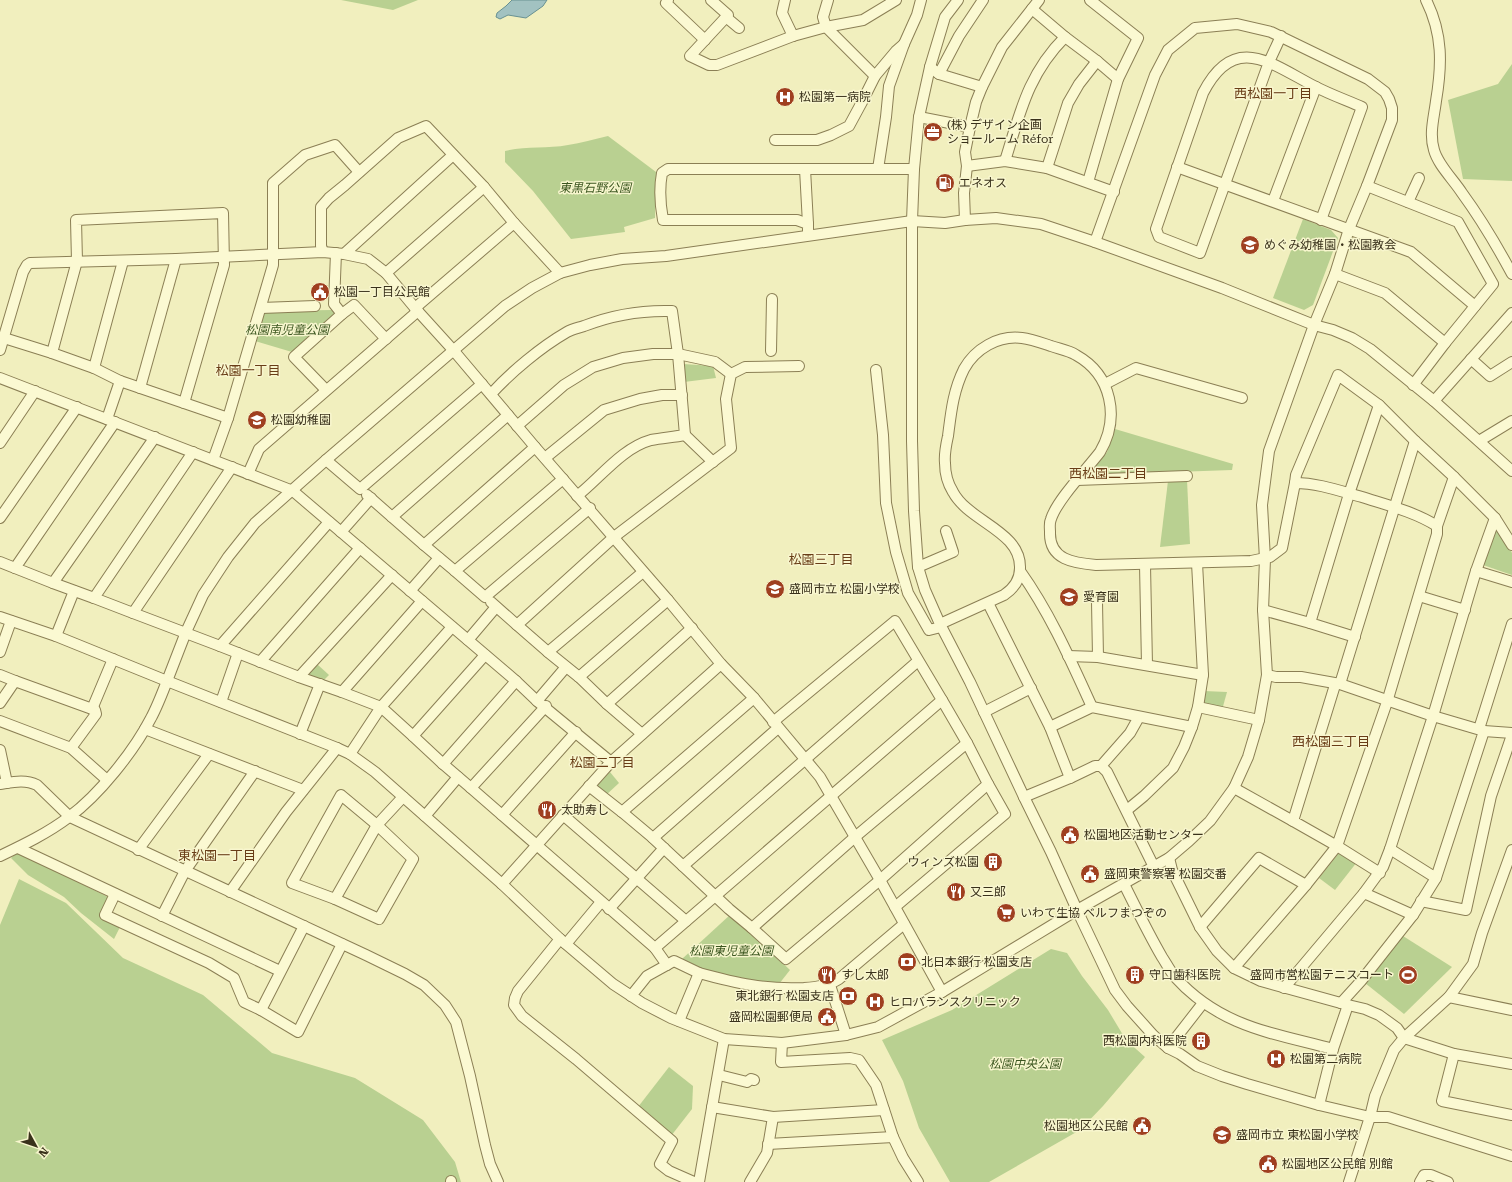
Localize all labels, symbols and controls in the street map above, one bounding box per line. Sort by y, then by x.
hospital icon: 松園第一病院 [774,86,796,108]
district label: 西松園一丁目 [1234,86,1312,101]
place label: 松園第一病院 [799,90,871,104]
place label: (株) デザイン企画 ショールーム Réfor [947,118,1053,146]
office icon: (株) デザイン企画 ショールーム Réfor [922,121,944,143]
fuel station icon: エネオス [934,172,956,194]
place label: エネオス [959,176,1007,190]
park label: 東黒石野公園 [559,181,633,195]
school or university icon: めぐみ幼稚園・松園教会 [1239,234,1261,256]
place label: めぐみ幼稚園・松園教会 [1264,238,1396,252]
public building icon: 松園一丁目公民館 [309,281,331,303]
place label: 松園一丁目公民館 [334,285,430,299]
park label: 松園南児童公園 [245,323,331,337]
district label: 松園一丁目 [215,363,281,378]
school or university icon: 松園幼稚園 [246,409,268,431]
place label: 松園幼稚園 [271,413,331,427]
district label: 西松園二丁目 [1069,466,1147,481]
district label: 松園三丁目 [788,552,854,567]
school or university icon: 盛岡市立 松園小学校 [764,578,786,600]
place label: 盛岡市立 松園小学校 [789,582,900,596]
school or university icon: 愛育園 [1058,586,1080,608]
place label: 愛育園 [1083,590,1119,604]
district label: 西松園三丁目 [1292,734,1370,749]
district label: 松園二丁目 [569,755,635,770]
restaurant icon: 太助寿し [536,799,558,821]
place label: 太助寿し [561,803,609,817]
public building icon: 松園地区活動センター [1059,824,1081,846]
place label: 松園地区活動センター [1084,828,1204,842]
district label: 東松園一丁目 [178,848,256,863]
building icon: ウィンズ松園 [982,851,1004,873]
place label: ウィンズ松園 [907,855,979,869]
public building icon: 盛岡東警察署 松園交番 [1079,863,1101,885]
place label: 盛岡東警察署 松園交番 [1104,867,1227,881]
restaurant icon: 又三郎 [945,881,967,903]
place label: 又三郎 [970,885,1006,899]
supermarket icon: いわて生協 ベルフまつぞの [995,902,1017,924]
place label: いわて生協 ベルフまつぞの [1020,906,1167,920]
park label: 松園東児童公園 [689,944,775,958]
bank icon: 北日本銀行 松園支店 [896,951,918,973]
place label: 北日本銀行 松園支店 [921,955,1032,969]
restaurant icon: すし太郎 [816,964,838,986]
building icon: 守口歯科医院 [1124,964,1146,986]
sports icon: 盛岡市営松園テニスコート [1397,964,1419,986]
place label: すし太郎 [841,968,889,982]
place label: 守口歯科医院 [1149,968,1221,982]
place label: 盛岡市営松園テニスコート [1250,968,1394,982]
bank icon: 東北銀行 松園支店 [837,985,859,1007]
place label: 東北銀行 松園支店 [735,989,834,1003]
hospital icon: ヒロバランスクリニック [864,991,886,1013]
place label: ヒロバランスクリニック [889,995,1021,1009]
public building icon: 盛岡松園郵便局 [816,1006,838,1028]
place label: 盛岡松園郵便局 [729,1010,813,1024]
building icon: 西松園内科医院 [1190,1030,1212,1052]
place label: 西松園内科医院 [1103,1034,1187,1048]
hospital icon: 松園第二病院 [1265,1048,1287,1070]
place label: 松園第二病院 [1290,1052,1362,1066]
park label: 松園中央公園 [989,1057,1063,1071]
public building icon: 松園地区公民館 [1131,1115,1153,1137]
place label: 松園地区公民館 [1044,1119,1128,1133]
school or university icon: 盛岡市立 東松園小学校 [1211,1124,1233,1146]
north arrow [16,1126,56,1166]
place label: 盛岡市立 東松園小学校 [1236,1128,1359,1142]
text: N [35,1145,51,1160]
public building icon: 松園地区公民館 別館 [1257,1153,1279,1175]
place label: 松園地区公民館 別館 [1282,1157,1393,1171]

